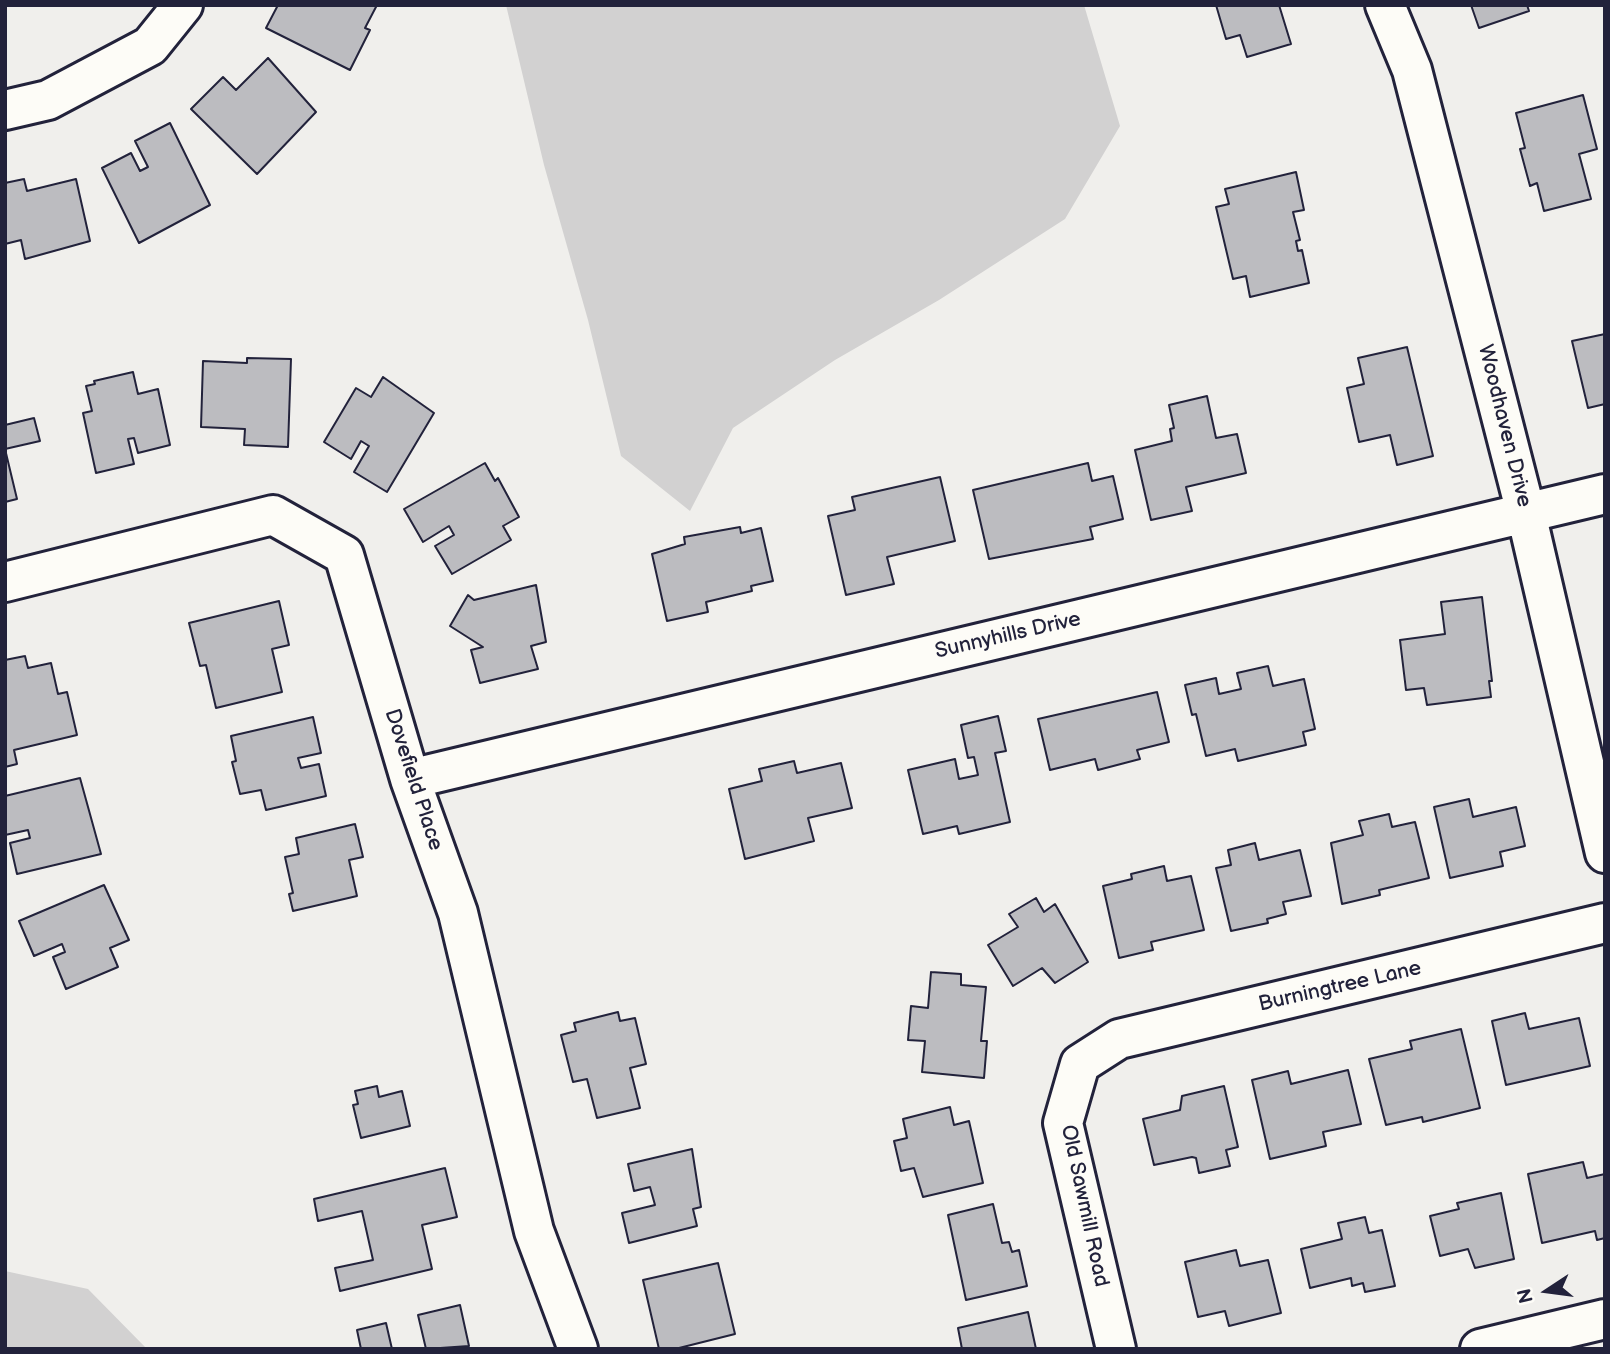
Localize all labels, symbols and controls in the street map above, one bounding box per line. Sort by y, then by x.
street label: Woodhaven Drive [1472,342,1536,510]
street label: Sunnyhills Drive [933,607,1083,665]
street label: Dovefield Place [378,706,448,854]
street label: Burningtree Lane [1256,956,1424,1018]
street label: Old Sawmill Road [1055,1123,1113,1289]
north arrow [1512,1256,1582,1326]
text: N [1513,1286,1539,1305]

